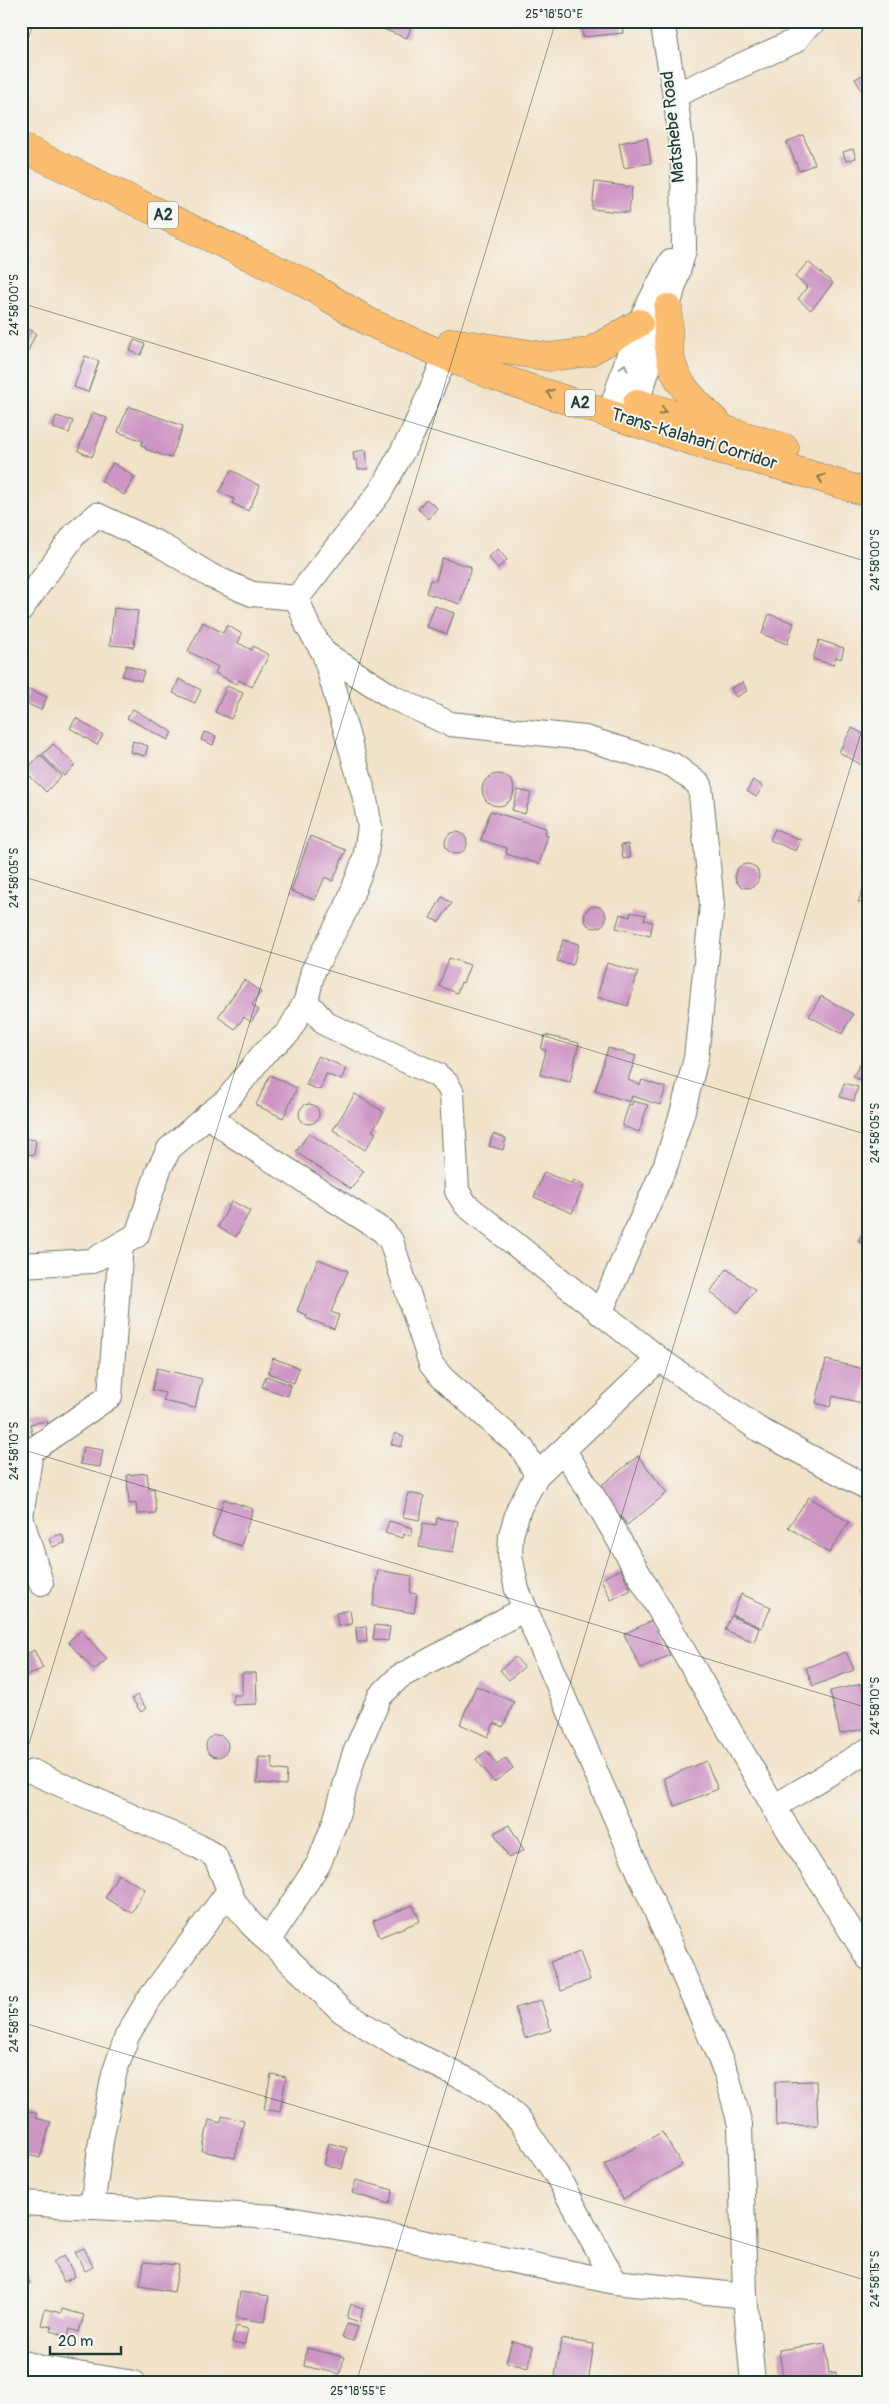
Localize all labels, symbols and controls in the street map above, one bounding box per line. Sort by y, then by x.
text: 25°18'50"E [525,7,583,22]
street label: Matshebe Road [656,70,690,184]
road number: A2 [148,202,178,228]
text: 24°58'00"S [7,274,22,336]
one-way arrow [619,364,629,372]
one-way arrow [546,389,554,399]
road number: A2 [565,389,595,416]
street label: Trans-Kalahari Corridor [608,403,781,475]
one-way arrow [659,406,667,416]
one-way arrow [818,474,826,484]
text: 24°58'00"S [868,529,883,591]
text: 24°58'05"S [7,848,22,908]
text: 24°58'05"S [868,1103,883,1163]
text: 24°58'10"S [7,1422,22,1480]
text: 24°58'10"S [868,1677,883,1735]
text: 24°58'15"S [7,1996,22,2052]
text: 24°58'15"S [868,2251,883,2307]
scale bar [50,2324,121,2356]
text: 20 m [58,2332,93,2351]
text: 25°18'55"E [330,2384,386,2399]

